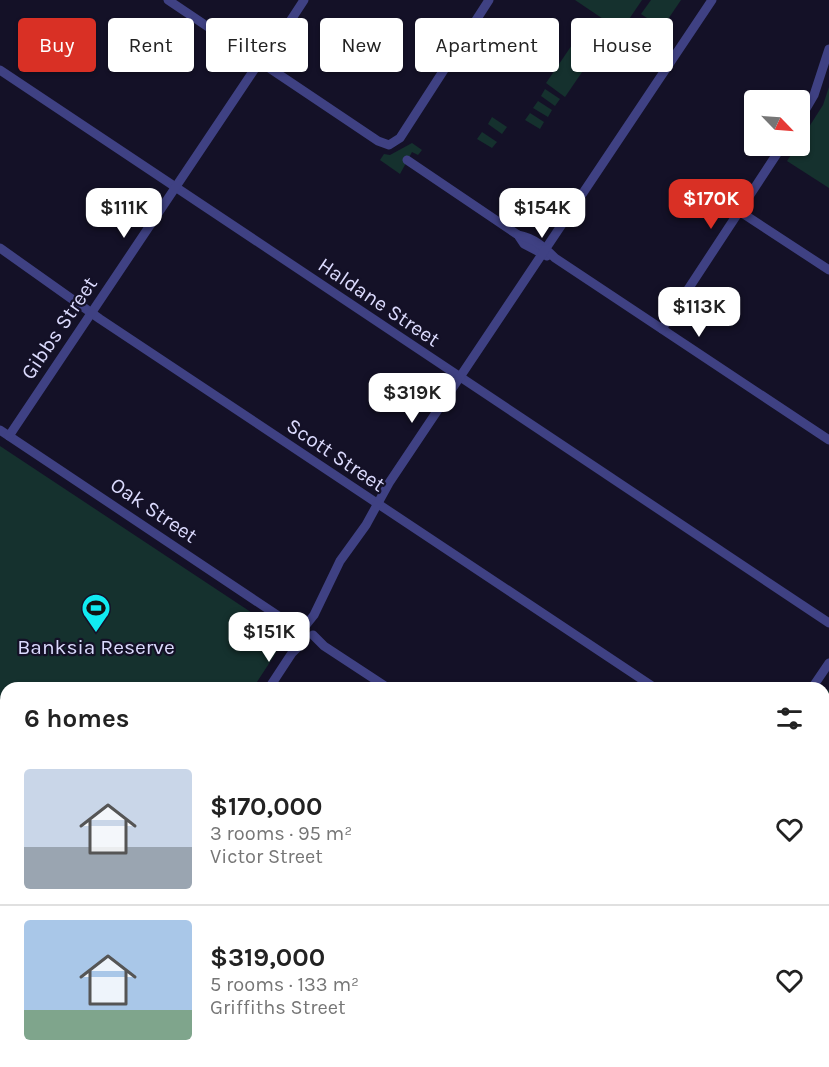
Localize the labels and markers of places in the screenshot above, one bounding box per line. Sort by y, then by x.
pin: $170K [669,179,753,230]
pin: $111K [82,188,166,239]
pin: $154K [500,188,584,239]
pin: $113K [657,287,741,338]
pin: $319K [370,373,454,424]
sports icon: Banksia Reserve [80,592,112,634]
pin: $151K [227,612,311,663]
place label: Banksia Reserve [17,635,175,659]

